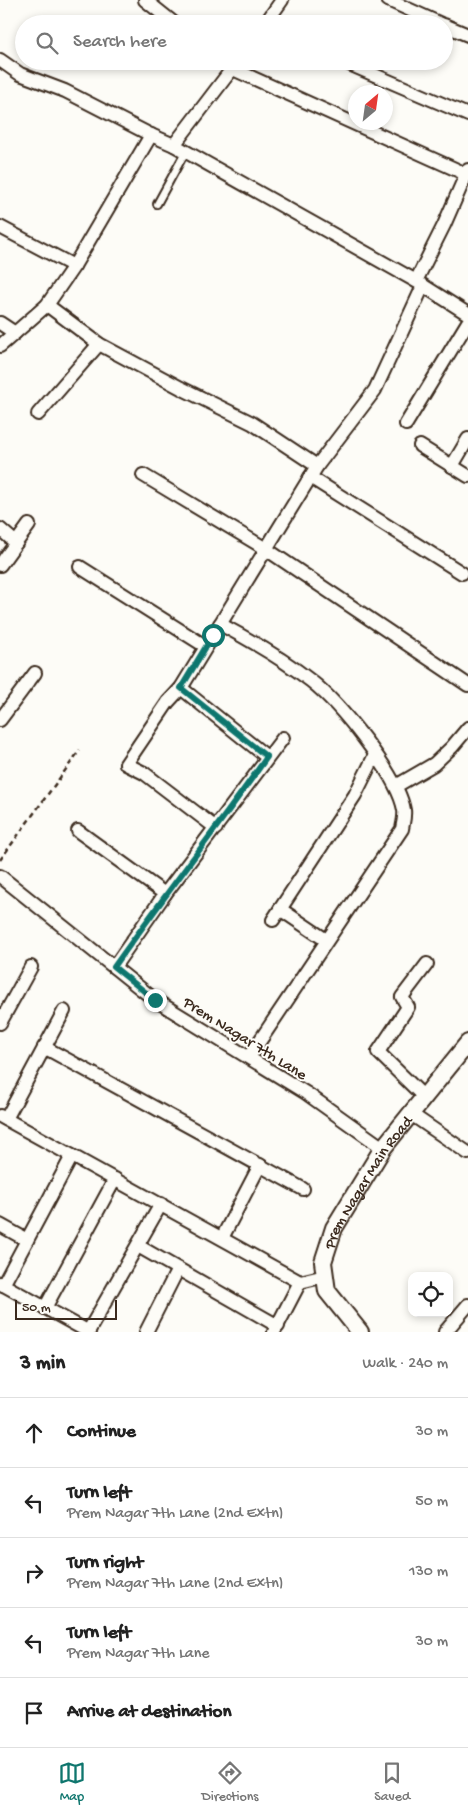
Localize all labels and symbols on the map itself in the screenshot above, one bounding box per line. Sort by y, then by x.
north arrow [348,85,393,130]
route start [202,624,225,647]
route end [144,989,167,1012]
street label: Prem Nagar 7th Lane [178,994,310,1086]
street label: Prem Nagar Main Road [322,1112,419,1253]
scale bar [15,1297,118,1320]

